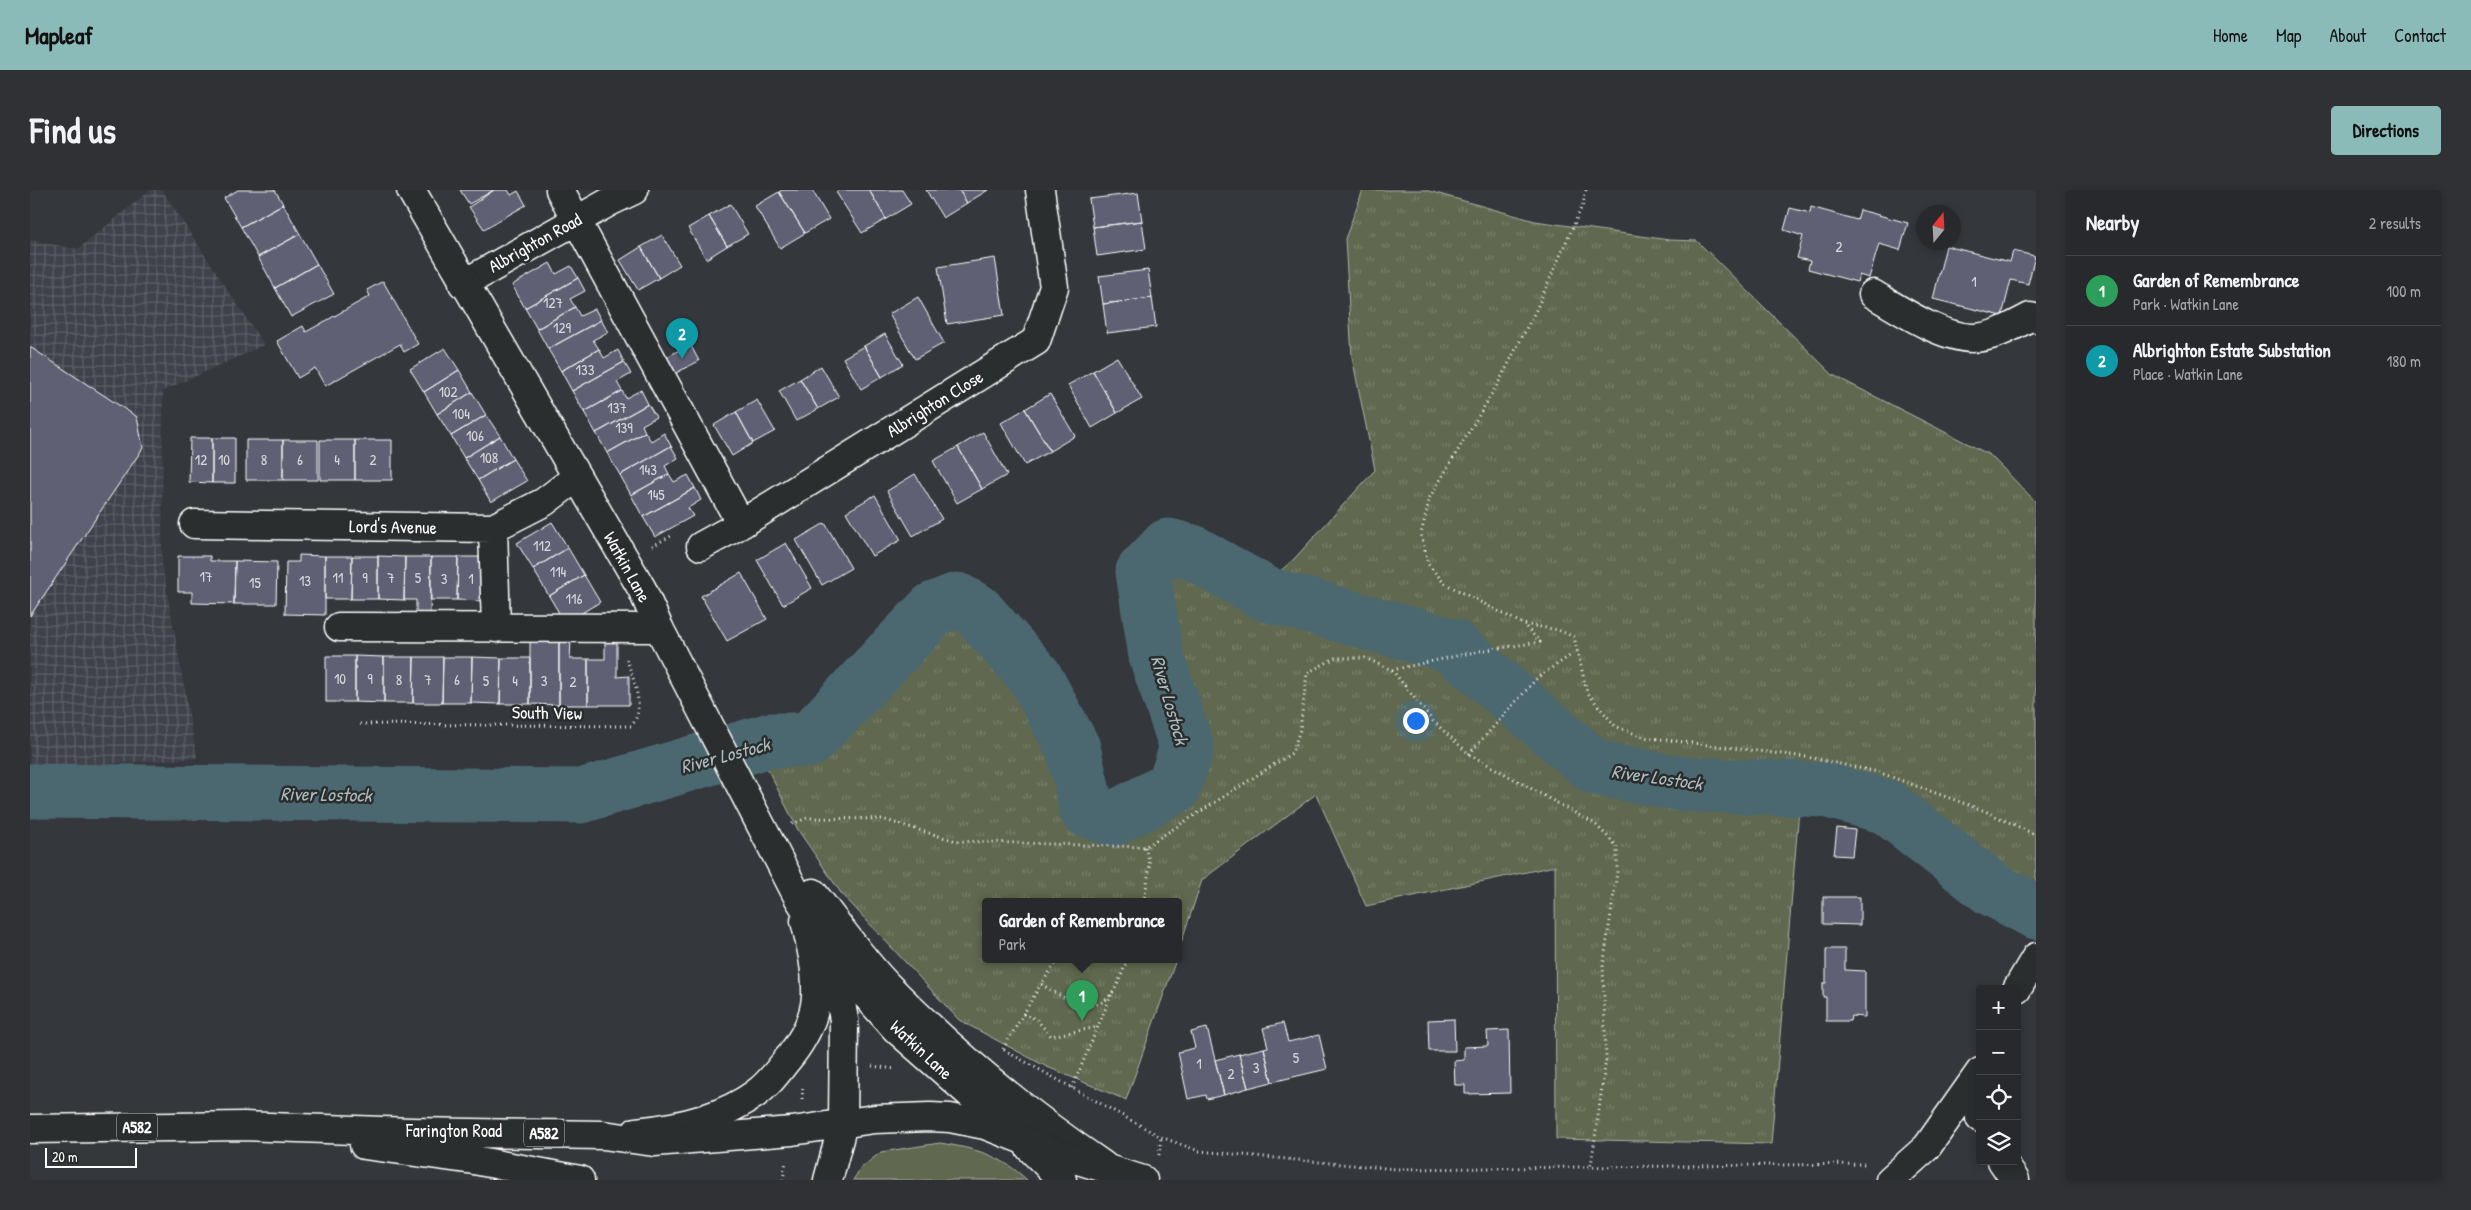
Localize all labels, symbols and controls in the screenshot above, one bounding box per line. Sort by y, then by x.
text: Mapleaf [25,19,93,51]
text: Home [2213,23,2248,48]
text: Map [2276,23,2301,48]
text: About [2329,23,2366,48]
text: Contact [2394,23,2446,48]
button: Directions [2331,106,2441,155]
text: Find us [30,107,116,154]
north arrow [1916,205,1961,250]
street label: Albrighton Road [484,207,586,278]
text: Nearby [2086,208,2139,237]
text: 2 results [2369,212,2421,234]
house number: 2 [1835,236,1843,257]
text: Garden of Remembrance [2133,267,2299,293]
house number: 1 [1971,271,1977,292]
text: 1 [2099,280,2105,302]
text: 100 m [2386,280,2421,302]
house number: 127 [543,292,563,313]
text: Park · Watkin Lane [2133,293,2239,315]
house number: 129 [553,317,571,338]
pin: 2 [666,318,698,359]
text: Albrighton Estate Substation [2133,337,2331,363]
text: 2 [2098,350,2106,372]
text: 180 m [2387,350,2421,372]
house number: 133 [576,359,595,380]
text: Place · Watkin Lane [2133,363,2243,385]
street label: Albrighton Close [882,364,988,443]
house number: 102 [438,381,458,402]
house number: 137 [607,397,627,418]
house number: 104 [452,403,470,424]
house number: 139 [615,417,633,438]
house number: 106 [466,425,484,446]
house number: 108 [480,447,498,468]
house number: 12 [195,449,207,470]
house number: 10 [218,449,230,470]
house number: 8 [261,449,267,470]
house number: 6 [297,449,303,470]
house number: 4 [334,449,340,470]
house number: 2 [369,449,377,470]
house number: 143 [639,459,657,480]
house number: 145 [647,484,665,505]
street label: Lord's Avenue [349,513,437,540]
street label: Watkin Lane [598,527,657,607]
house number: 112 [533,535,551,556]
house number: 114 [550,561,567,582]
house number: 17 [200,566,212,587]
house number: 11 [333,567,343,588]
house number: 9 [362,567,368,588]
house number: 7 [387,567,395,588]
house number: 5 [415,567,422,588]
house number: 3 [441,568,448,589]
house number: 1 [468,568,474,589]
house number: 13 [299,570,311,591]
house number: 15 [249,572,262,593]
house number: 116 [566,588,582,609]
water label: River Lostock [1145,653,1196,749]
house number: 10 [334,668,346,689]
house number: 9 [367,668,373,689]
house number: 8 [396,669,402,690]
house number: 7 [424,669,432,690]
house number: 6 [454,669,460,690]
house number: 5 [483,670,490,691]
house number: 4 [512,670,518,691]
house number: 3 [541,670,548,691]
house number: 2 [569,671,577,692]
street label: South View [512,699,582,726]
your location [1403,708,1429,734]
water label: River Lostock [678,730,774,779]
water label: River Lostock [1610,758,1706,797]
water label: River Lostock [280,780,374,808]
popup [982,898,1182,963]
text: Garden of Remembrance [999,907,1165,933]
text: Park [999,933,1026,955]
pin: 1 [1066,980,1098,1021]
map controls [1976,985,2021,1165]
button: + [1976,985,2021,1030]
street label: Watkin Lane [885,1014,958,1085]
button: − [1976,1030,2021,1075]
house number: 5 [1293,1047,1300,1068]
house number: 1 [1196,1053,1202,1074]
house number: 3 [1253,1057,1260,1078]
house number: 2 [1227,1063,1235,1084]
button: locate [1976,1075,2021,1120]
road number: A582 [117,1114,157,1140]
street label: Farington Road [405,1118,502,1143]
road number: A582 [524,1120,564,1146]
button: layers [1976,1120,2021,1165]
scale bar [45,1145,138,1168]
text: 20 m [52,1147,78,1166]

